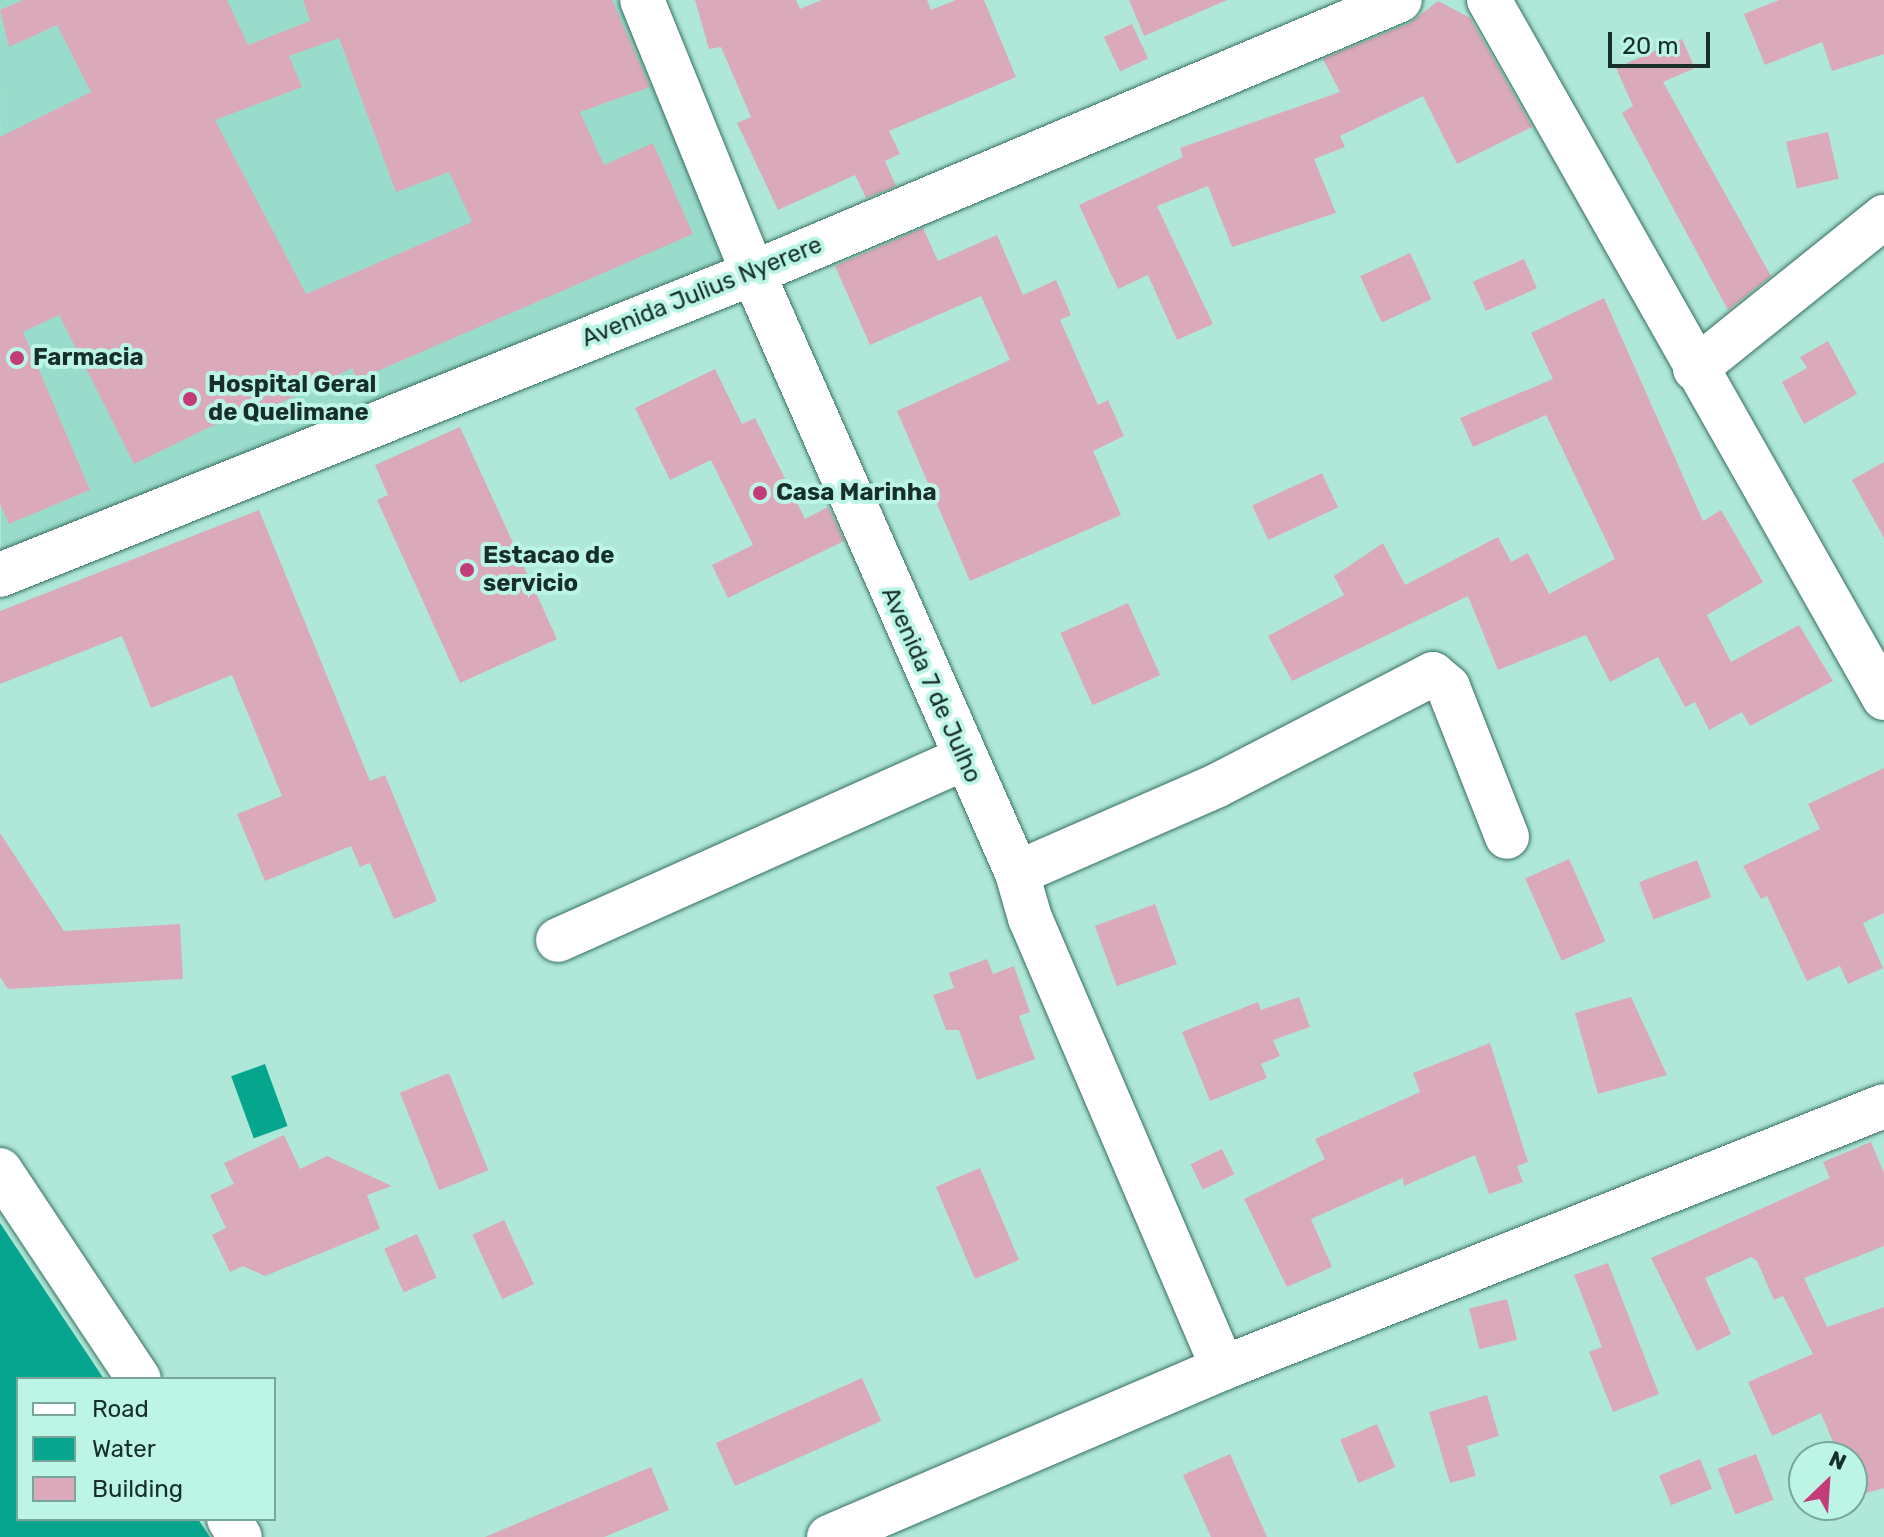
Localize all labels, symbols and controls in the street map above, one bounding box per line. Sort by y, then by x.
scale bar [1612,16,1714,66]
text: 20 m [1622,32,1679,60]
street label: Avenida Julius Nyerere [578,231,826,353]
place label: Farmacia [33,344,144,372]
marker: Farmacia [8,349,26,367]
place label: Hospital Geral de Quelimane [208,371,376,427]
marker: Hospital Geral de Quelimane [179,388,201,410]
place label: Casa Marinha [776,479,937,507]
marker: Casa Marinha [751,484,769,502]
place label: Estacao de servicio [483,542,614,598]
marker: Estacao de servicio [458,561,476,579]
street label: Avenida 7 de Julho [875,583,987,787]
legend [16,1377,276,1521]
text: Road [92,1395,149,1423]
text: Water [92,1435,156,1463]
north arrow [1788,1441,1868,1521]
text: N [1825,1445,1850,1476]
text: Building [92,1475,183,1503]

